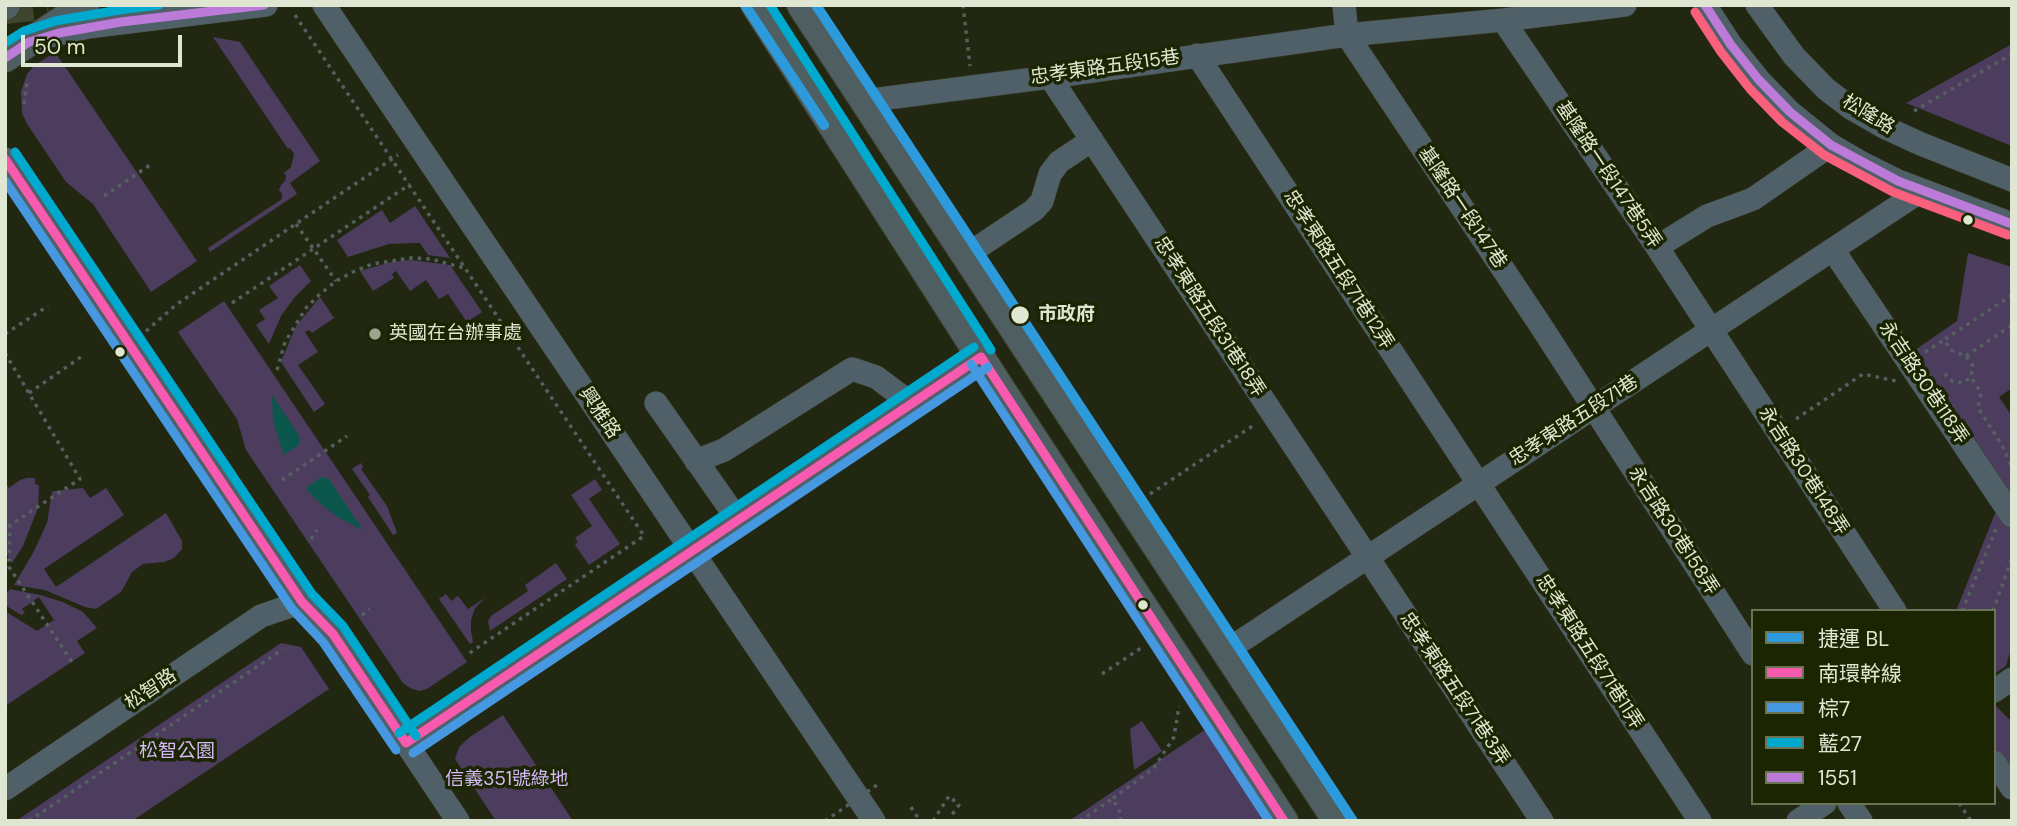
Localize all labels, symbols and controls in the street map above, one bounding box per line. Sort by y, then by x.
scale bar [24,21,186,65]
text: 50 m [34,33,85,61]
street label: 忠孝東路五段15巷 [1029,46,1181,90]
street label: 松隆路 [1838,91,1898,139]
street label: 基隆路一段147巷5弄 [1550,97,1666,253]
street label: 基隆路一段147巷 [1413,143,1511,273]
street label: 忠孝東路五段71巷12弄 [1278,186,1398,354]
unlabelled marker [1961,213,1975,227]
street label: 忠孝東路五段31巷18弄 [1149,233,1269,401]
marker: 市政府 [1009,304,1031,326]
place label: 市政府 [1038,304,1095,326]
street label: 永吉路30巷118弄 [1874,318,1972,448]
place label: 英國在台辦事處 [389,323,522,345]
marker: 英國在台辦事處 [367,326,383,342]
unlabelled marker [113,345,127,359]
street label: 忠孝東路五段71巷 [1505,371,1643,471]
street label: 興雅路 [574,383,624,443]
street label: 永吉路30巷148弄 [1753,403,1853,539]
street label: 永吉路30巷158弄 [1623,463,1723,599]
street label: 忠孝東路五段71巷11弄 [1530,570,1648,734]
unlabelled marker [1136,598,1150,612]
street label: 忠孝東路五段71巷3弄 [1394,608,1514,770]
legend [1751,609,1996,805]
text: 捷運 BL [1818,625,1889,653]
text: 南環幹線 [1818,660,1902,688]
street label: 松智路 [121,665,181,715]
text: 棕7 [1818,695,1850,723]
text: 藍27 [1818,730,1862,758]
park label: 松智公園 [139,741,215,763]
text: 1551 [1818,764,1857,792]
park label: 信義351號綠地 [445,769,569,791]

